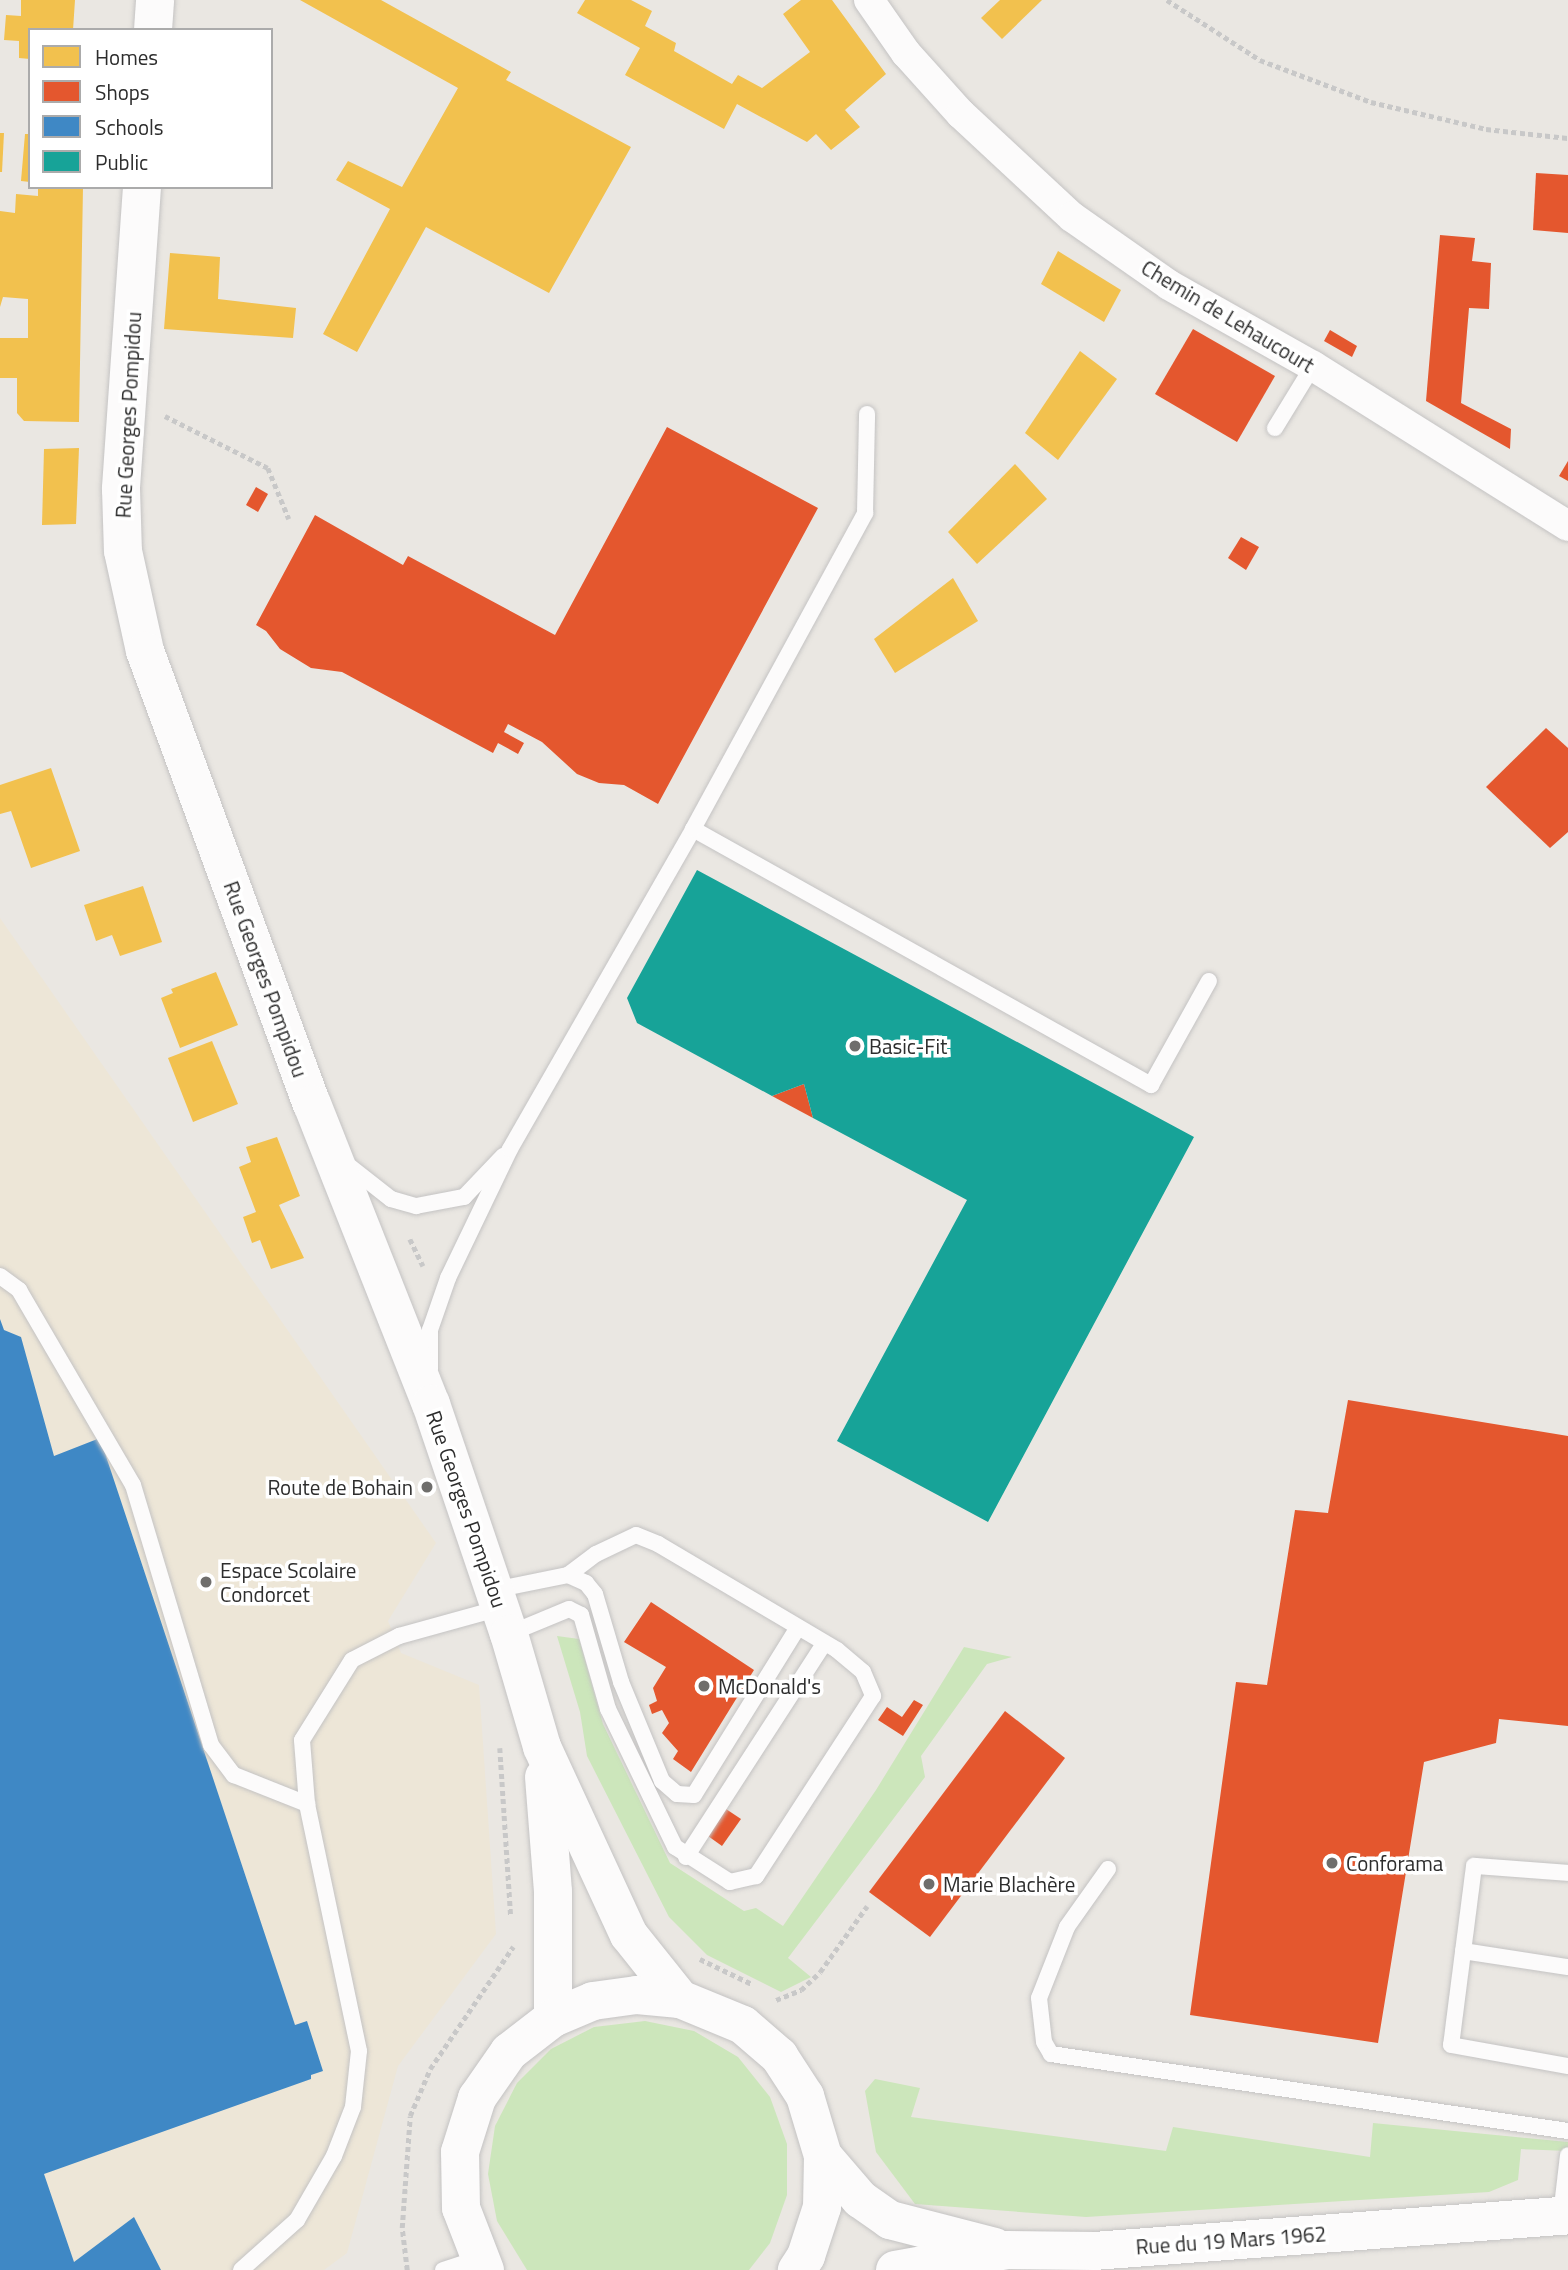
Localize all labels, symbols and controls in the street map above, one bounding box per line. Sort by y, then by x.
legend [28,28,273,189]
text: Homes [95,41,158,73]
text: Shops [95,76,150,108]
text: Schools [95,111,164,143]
text: Public [95,146,148,178]
street label: Chemin de Lehaucourt [1137,254,1319,378]
street label: Rue Georges Pompidou [110,311,146,519]
street label: Rue Georges Pompidou [219,878,313,1080]
place label: Basic-Fit [869,1033,947,1059]
marker: Basic-Fit [847,1038,863,1054]
street label: Rue Georges Pompidou [421,1407,513,1611]
place label: Route de Bohain [267,1474,413,1500]
marker: Route de Bohain [419,1479,435,1495]
place label: Espace Scolaire Condorcet [220,1557,356,1607]
marker: Espace Scolaire Condorcet [198,1574,214,1590]
place label: McDonald's [718,1673,821,1699]
marker: McDonald's [696,1678,712,1694]
place label: Conforama [1346,1850,1443,1876]
marker: Conforama [1324,1855,1340,1871]
place label: Marie Blachère [943,1871,1075,1897]
marker: Marie Blachère [921,1876,937,1892]
street label: Rue du 19 Mars 1962 [1135,2221,1327,2259]

